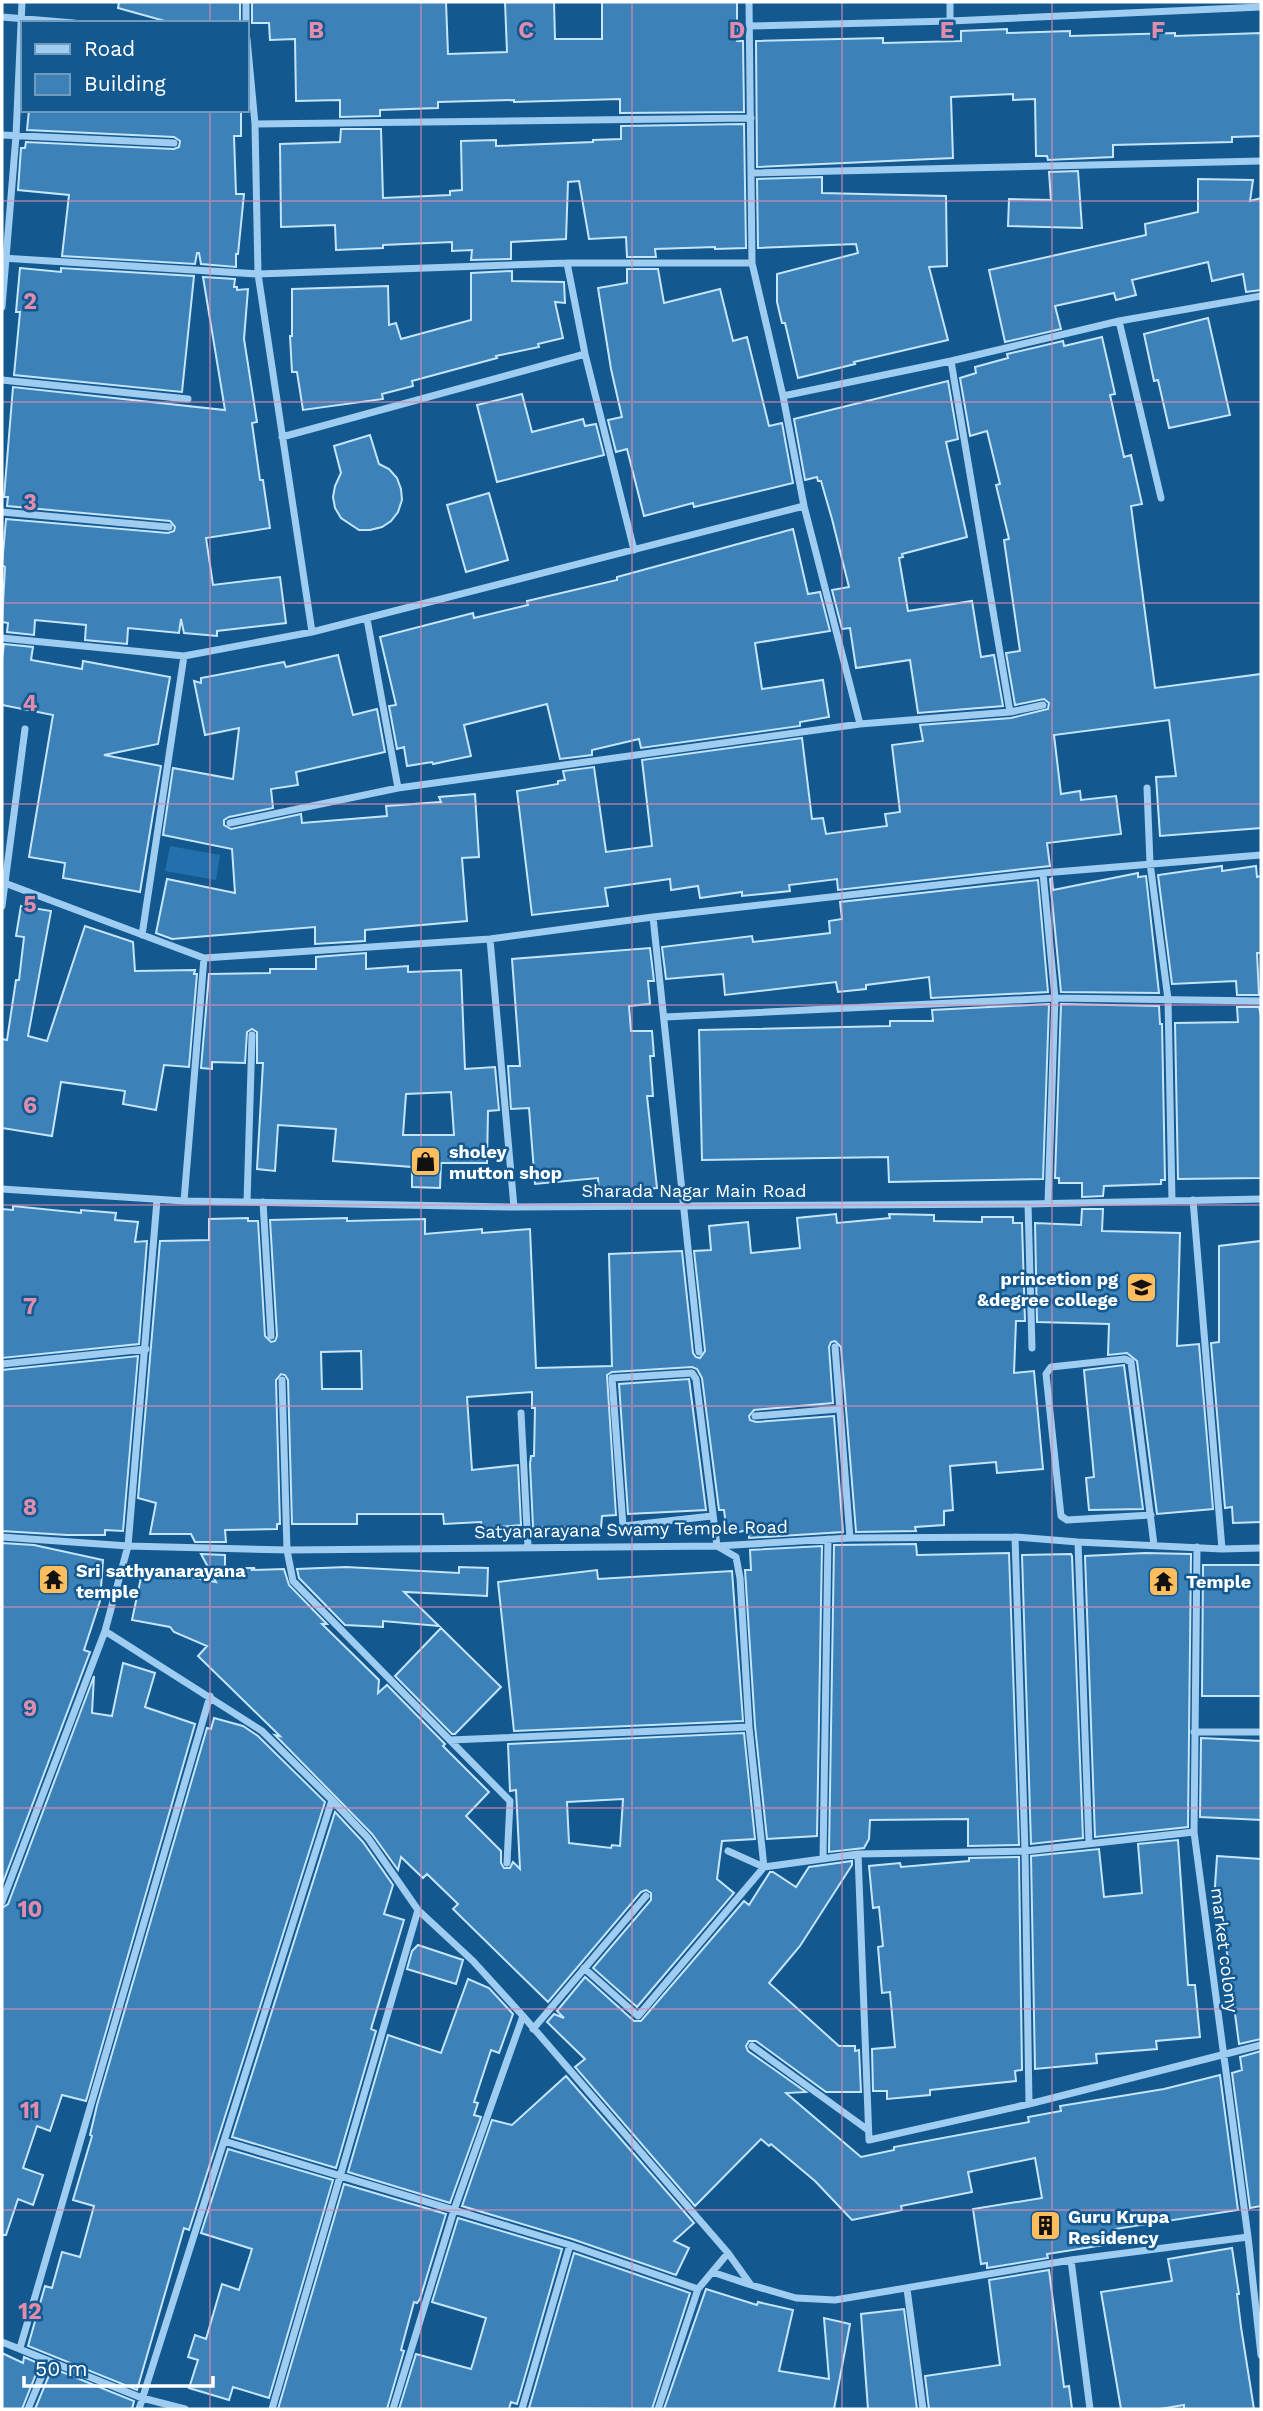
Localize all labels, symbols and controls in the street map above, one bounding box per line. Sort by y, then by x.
text: B [308,17,324,44]
text: C [518,17,534,44]
text: D [729,17,745,44]
text: E [940,17,954,44]
text: F [1151,17,1165,44]
legend [21,21,248,112]
text: Road [84,36,135,61]
text: Building [84,71,166,96]
text: 2 [23,288,37,315]
text: 3 [23,489,37,516]
text: 4 [23,690,38,717]
text: 5 [23,891,37,918]
text: 6 [23,1092,37,1119]
place label: sholey mutton shop [449,1141,562,1183]
shop icon: sholey mutton shop [409,1144,443,1178]
street label: Sharada Nagar Main Road [582,1180,806,1201]
place label: princetion pg &degree college [977,1268,1119,1310]
school or university icon: princetion pg &degree college [1124,1271,1158,1305]
text: 7 [23,1293,37,1320]
text: 8 [23,1494,37,1521]
street label: Satyanarayana Swamy Temple Road [474,1516,788,1542]
place label: Sri sathyanarayana temple [76,1560,246,1602]
temple icon: Sri sathyanarayana temple [36,1563,70,1597]
temple icon: Temple [1146,1564,1180,1598]
place label: Temple [1186,1571,1251,1592]
text: 9 [23,1695,37,1722]
street label: market colony [1207,1886,1243,2014]
text: 10 [18,1896,42,1923]
text: 11 [20,2097,40,2124]
place label: Guru Krupa Residency [1068,2206,1170,2248]
building icon: Guru Krupa Residency [1028,2209,1062,2243]
text: 12 [18,2298,42,2325]
scale bar [24,2344,214,2388]
text: 50 m [35,2356,87,2381]

